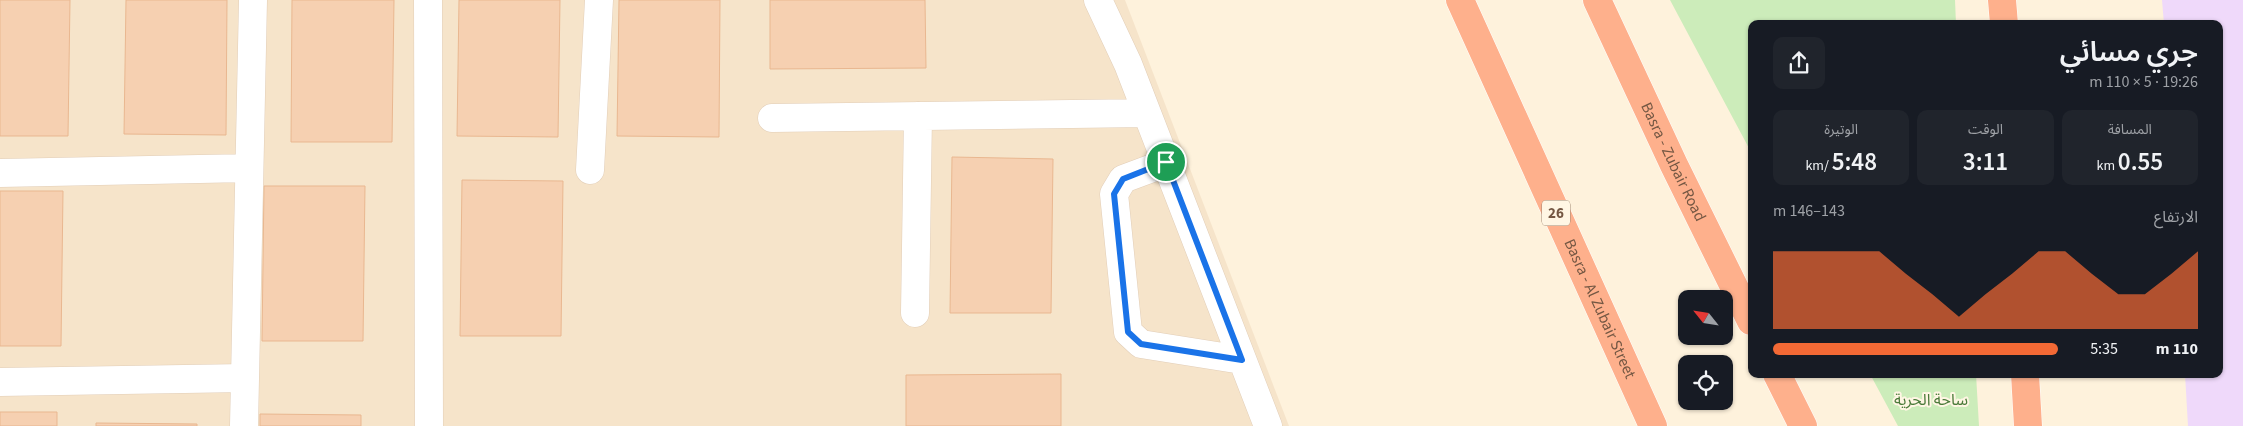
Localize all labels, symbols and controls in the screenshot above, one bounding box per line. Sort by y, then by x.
text: جري مسائي [2060,32,2198,72]
button: share [1773,37,1825,89]
text: 19:26 · 5 × 110 m [2089,71,2198,93]
street label: Basra - Zubair Road [1635,99,1711,225]
text: الوتيرة [1824,120,1858,140]
text: الوقت [1968,120,2003,140]
text: المسافة [2108,120,2152,140]
pin [1145,141,1187,183]
text: 5:48 [1832,144,1877,180]
text: 3:11 [1963,144,2008,180]
text: 0.55 [2118,144,2163,180]
icon: arrive [1152,148,1180,176]
text: /km [1805,156,1832,176]
text: km [2096,156,2118,176]
road number: 26 [1542,200,1570,226]
text: 143–146 m [1773,200,1845,222]
text: الارتفاع [2154,206,2198,228]
street label: Basra - Al Zubair Street [1559,235,1641,383]
north arrow [1678,290,1732,345]
map controls [1678,290,1733,410]
text: 5:35 [2090,338,2118,360]
text: 110 m [2156,338,2198,360]
button: locate [1678,355,1733,410]
park label: ساحة الحرية [1894,389,1968,411]

